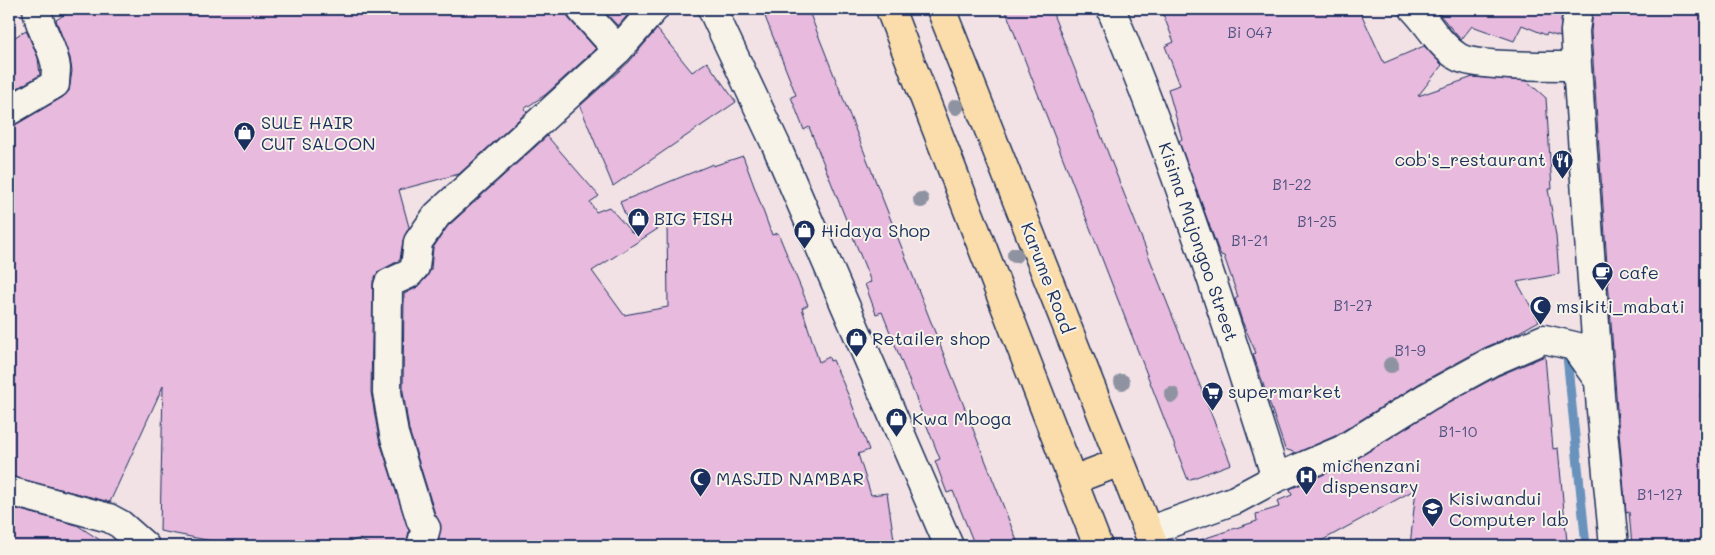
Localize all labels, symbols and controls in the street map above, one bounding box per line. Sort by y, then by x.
house number: Bi 047 [1227,22,1273,42]
place label: SULE HAIR CUT SALOON [261,110,376,155]
shop icon: SULE HAIR CUT SALOON [233,121,257,152]
street label: Kisima Majongoo Street [1154,139,1244,344]
place label: cob's_restaurant [1395,147,1546,171]
restaurant icon: cob's_restaurant [1550,148,1574,179]
house number: B1-22 [1272,174,1312,194]
place label: BIG FISH [654,206,733,230]
shop icon: BIG FISH [626,207,650,238]
house number: B1-25 [1297,211,1337,231]
place label: Hidaya Shop [821,218,930,242]
shop icon: Hidaya Shop [793,219,817,250]
street label: Karume Road [1016,219,1080,337]
house number: B1-21 [1231,230,1269,250]
place label: cafe [1619,260,1659,284]
cafe icon: cafe [1591,261,1615,292]
place label: msikiti_mabati [1556,294,1685,318]
house number: B1-27 [1333,295,1373,315]
mosque icon: msikiti_mabati [1528,295,1552,326]
place label: Retailer shop [872,326,990,350]
shop icon: Retailer shop [844,327,868,358]
house number: B1-9 [1394,340,1426,360]
place label: supermarket [1228,379,1341,403]
supermarket icon: supermarket [1200,380,1224,411]
place label: Kwa Mboga [912,406,1012,430]
shop icon: Kwa Mboga [884,407,908,438]
house number: B1-10 [1439,421,1477,441]
place label: michenzani dispensary [1322,453,1420,498]
hospital icon: michenzani dispensary [1294,464,1318,495]
place label: MASJID NAMBAR [716,466,864,490]
mosque icon: MASJID NAMBAR [688,467,712,498]
house number: B1-127 [1637,484,1683,504]
place label: Kisiwandui Computer lab [1449,486,1569,531]
school or university icon: Kisiwandui Computer lab [1421,497,1445,528]

